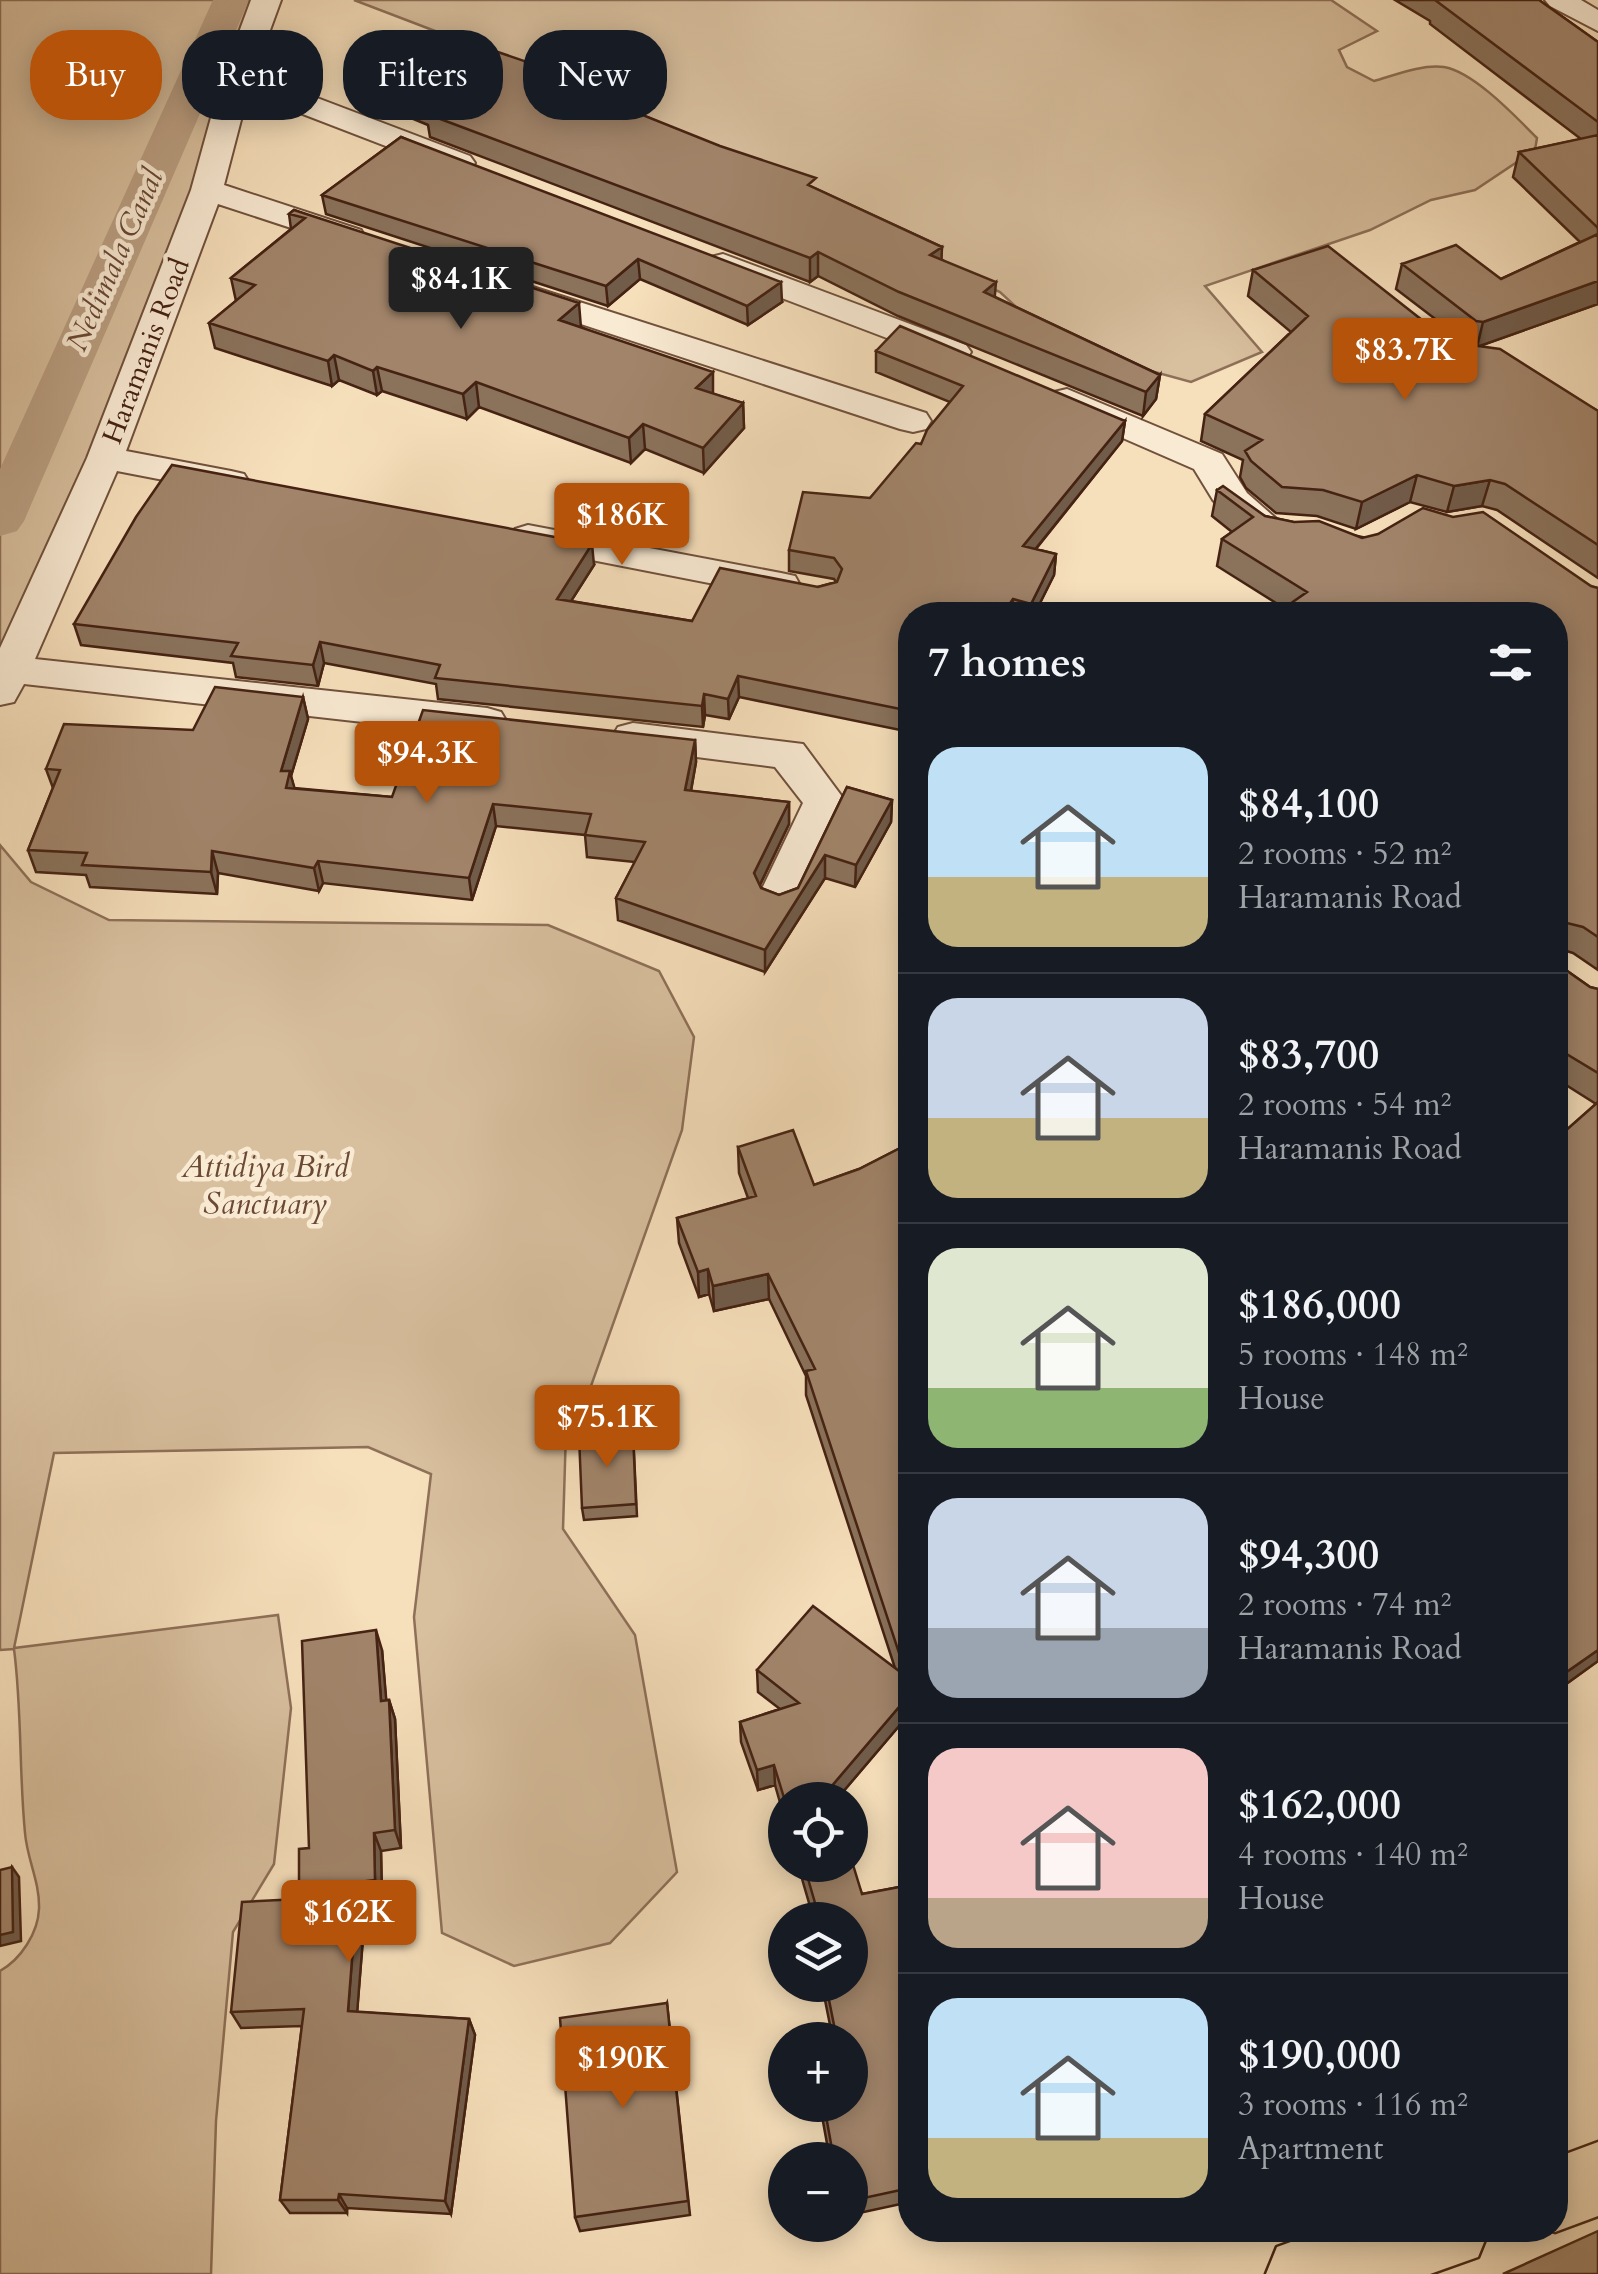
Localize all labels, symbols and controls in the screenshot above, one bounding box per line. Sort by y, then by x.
chip: Buy [30,30,162,120]
chip: Rent [182,30,323,120]
chip: Filters [343,30,503,120]
chip: New [523,30,667,120]
water label: Nedimala Canal [57,162,174,358]
pin: $84.1K [380,247,542,332]
street label: Haramanis Road [93,253,199,449]
text: $84.1K [411,257,511,301]
pin: $83.7K [1324,318,1486,403]
text: $83.7K [1355,328,1455,372]
pin: $186K [552,483,692,568]
text: $186K [576,493,668,537]
text: 7 homes [928,634,1086,691]
icon: filters [1483,635,1538,690]
pin: $94.3K [346,721,508,806]
text: $94.3K [377,731,477,775]
text: $84,100 [1238,775,1379,832]
icon: home [1008,787,1128,907]
text: 2 rooms · 52 m² [1238,832,1451,876]
text: Haramanis Road [1238,876,1462,920]
text: $83,700 [1238,1026,1379,1083]
icon: home [1008,1038,1128,1158]
text: 2 rooms · 54 m² [1238,1083,1451,1127]
text: Haramanis Road [1238,1127,1462,1171]
park label: Attidiya Bird Sanctuary [180,1145,351,1226]
text: $186,000 [1238,1276,1401,1333]
icon: home [1008,1288,1128,1408]
text: 5 rooms · 148 m² [1238,1333,1468,1377]
text: House [1238,1377,1325,1421]
pin: $75.1K [526,1385,688,1470]
text: $75.1K [557,1395,657,1439]
text: $94,300 [1238,1526,1379,1583]
icon: home [1008,1538,1128,1658]
text: 2 rooms · 74 m² [1238,1583,1451,1627]
text: Haramanis Road [1238,1627,1462,1671]
text: $162,000 [1238,1776,1401,1833]
map controls [768,1782,868,2242]
button: locate [768,1782,868,1882]
icon: home [1008,1788,1128,1908]
text: 4 rooms · 140 m² [1238,1833,1468,1877]
text: House [1238,1877,1325,1921]
pin: $162K [279,1880,419,1965]
text: $162K [303,1890,395,1934]
button: layers [768,1902,868,2002]
button: + [768,2022,868,2122]
pin: $190K [553,2026,693,2111]
text: $190,000 [1238,2026,1401,2083]
text: $190K [577,2036,669,2080]
icon: home [1008,2038,1128,2158]
text: 3 rooms · 116 m² [1238,2083,1468,2127]
text: Apartment [1238,2127,1383,2171]
button: − [768,2142,868,2242]

